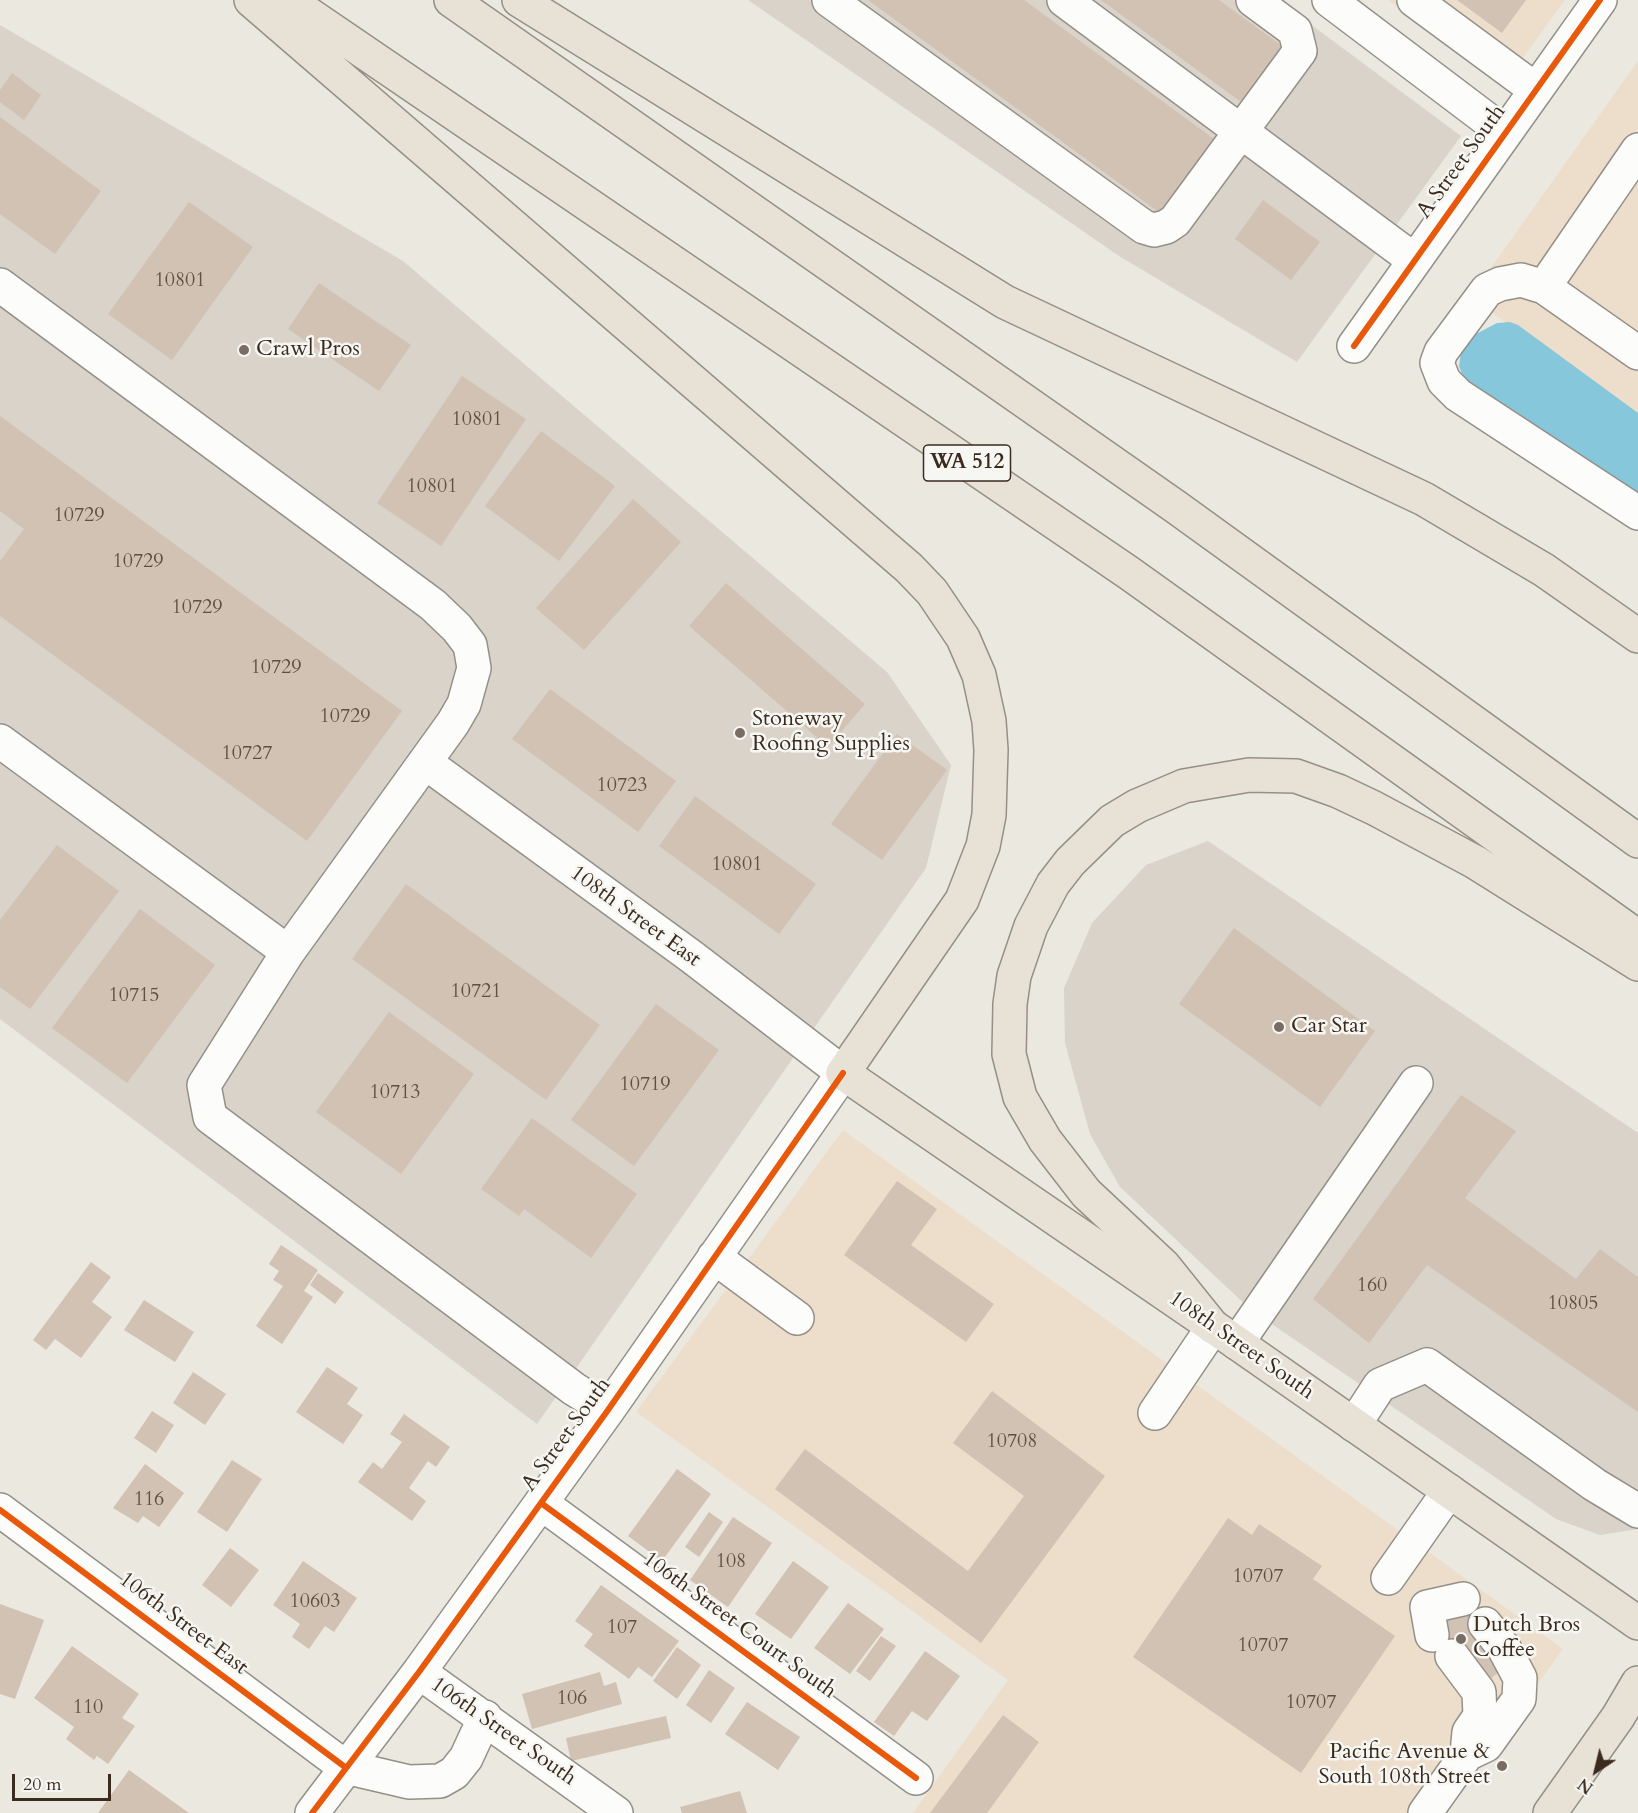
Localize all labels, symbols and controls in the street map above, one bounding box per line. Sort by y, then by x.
street label: A Street South [1412,100,1512,224]
house number: 10801 [154,269,206,293]
place label: Crawl Pros [256,337,360,363]
marker: Crawl Pros [237,343,251,357]
house number: 10801 [451,408,503,432]
road number: WA 512 [924,445,1010,481]
house number: 10801 [406,475,458,499]
house number: 10729 [53,504,105,528]
house number: 10729 [112,550,164,574]
house number: 10729 [171,596,223,620]
house number: 10729 [250,656,302,680]
house number: 10729 [319,705,371,729]
place label: Stoneway Roofing Supplies [752,707,910,758]
marker: Stoneway Roofing Supplies [733,726,747,740]
house number: 10727 [221,742,273,766]
house number: 10723 [596,774,648,798]
house number: 10801 [711,853,763,877]
street label: 108th Street East [565,861,705,973]
house number: 10721 [450,980,502,1004]
house number: 10715 [108,984,160,1008]
place label: Car Star [1291,1014,1367,1040]
marker: Car Star [1272,1020,1286,1034]
house number: 10719 [619,1073,671,1097]
house number: 10713 [369,1081,421,1105]
house number: 160 [1357,1274,1387,1298]
street label: 108th Street South [1163,1286,1319,1406]
house number: 10805 [1547,1292,1599,1316]
street label: A Street South [517,1373,617,1497]
house number: 10708 [986,1430,1038,1454]
house number: 116 [134,1488,164,1512]
street label: 106th Street Court South [637,1547,841,1705]
house number: 108 [716,1550,746,1574]
house number: 10707 [1232,1565,1284,1589]
street label: 106th Street East [113,1567,253,1681]
house number: 10603 [289,1590,341,1614]
place label: Dutch Bros Coffee [1473,1613,1580,1664]
house number: 107 [607,1616,637,1640]
marker: Dutch Bros Coffee [1454,1632,1468,1646]
house number: 10707 [1237,1634,1289,1658]
street label: 106th Street South [425,1672,581,1792]
house number: 106 [557,1687,587,1711]
house number: 10707 [1285,1691,1337,1715]
house number: 110 [73,1696,103,1720]
place label: Pacific Avenue & South 108th Street [1318,1740,1490,1792]
north arrow [1566,1741,1626,1801]
marker: Pacific Avenue & South 108th Street [1495,1759,1509,1773]
scale bar [15,1762,114,1800]
text: 20 m [23,1772,62,1797]
text: N [1574,1773,1598,1799]

